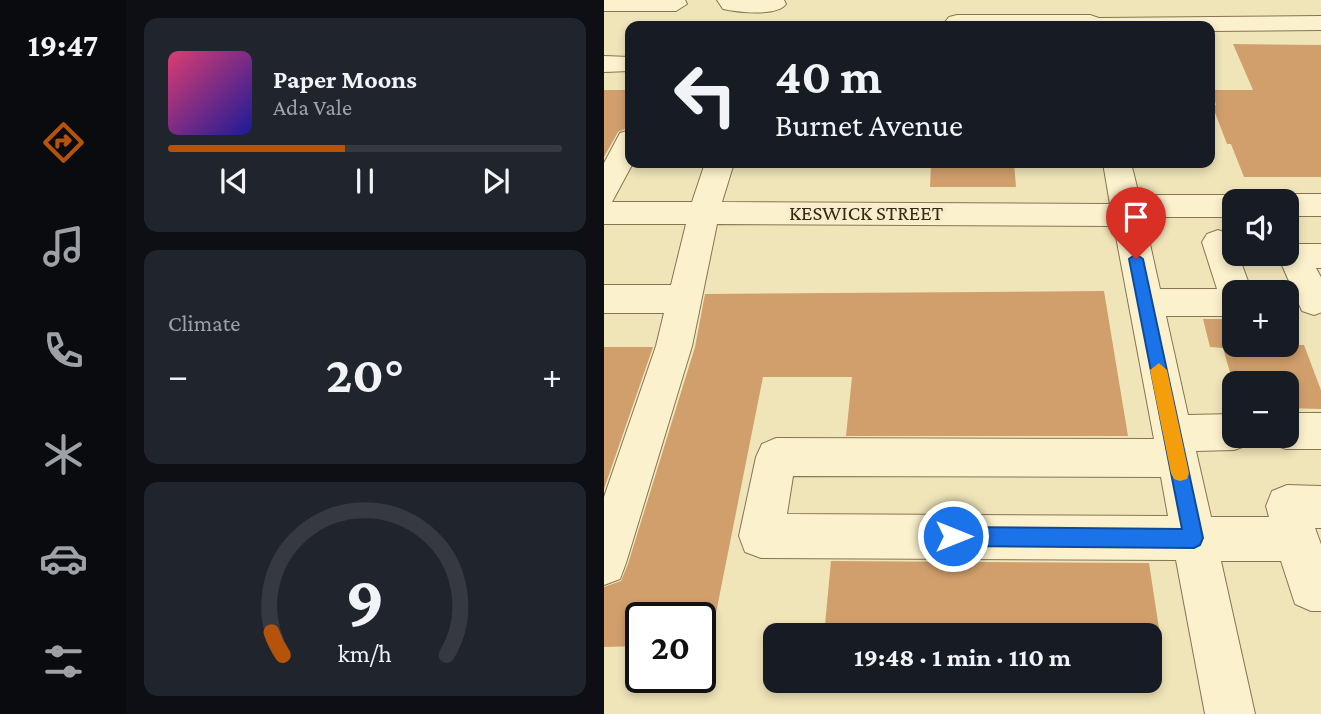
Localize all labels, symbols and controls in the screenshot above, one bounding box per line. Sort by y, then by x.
text: 19:47 [28,27,98,63]
icon: left [660,49,751,140]
text: 40 m [775,49,882,104]
text: Paper Moons [273,65,417,94]
text: Ada Vale [273,94,352,120]
text: Burnet Avenue [775,107,963,143]
icon: directions [39,118,88,167]
icon: previous [215,162,253,200]
icon: pause [346,162,384,200]
icon: next [477,162,515,200]
pin [1106,187,1166,259]
map controls [1222,189,1299,448]
button: sound [1222,189,1299,266]
icon: arrive [1117,198,1155,236]
street label: KESWICK STREET [789,201,944,225]
icon: music [39,222,88,271]
button: + [1222,280,1299,357]
text: Climate [168,310,240,336]
icon: phone [39,326,88,375]
text: 20° [326,345,404,403]
text: − [168,354,188,396]
text: + [542,354,562,396]
button: − [1222,371,1299,448]
icon: climate [39,430,88,479]
position arrow [916,499,990,573]
icon: car [39,534,88,583]
text: 9 [345,560,385,641]
speed limit sign: 20 [625,602,716,693]
icon: filters [39,637,88,686]
text: km/h [338,640,392,667]
text: 19:48 · 1 min · 110 m [854,643,1071,672]

